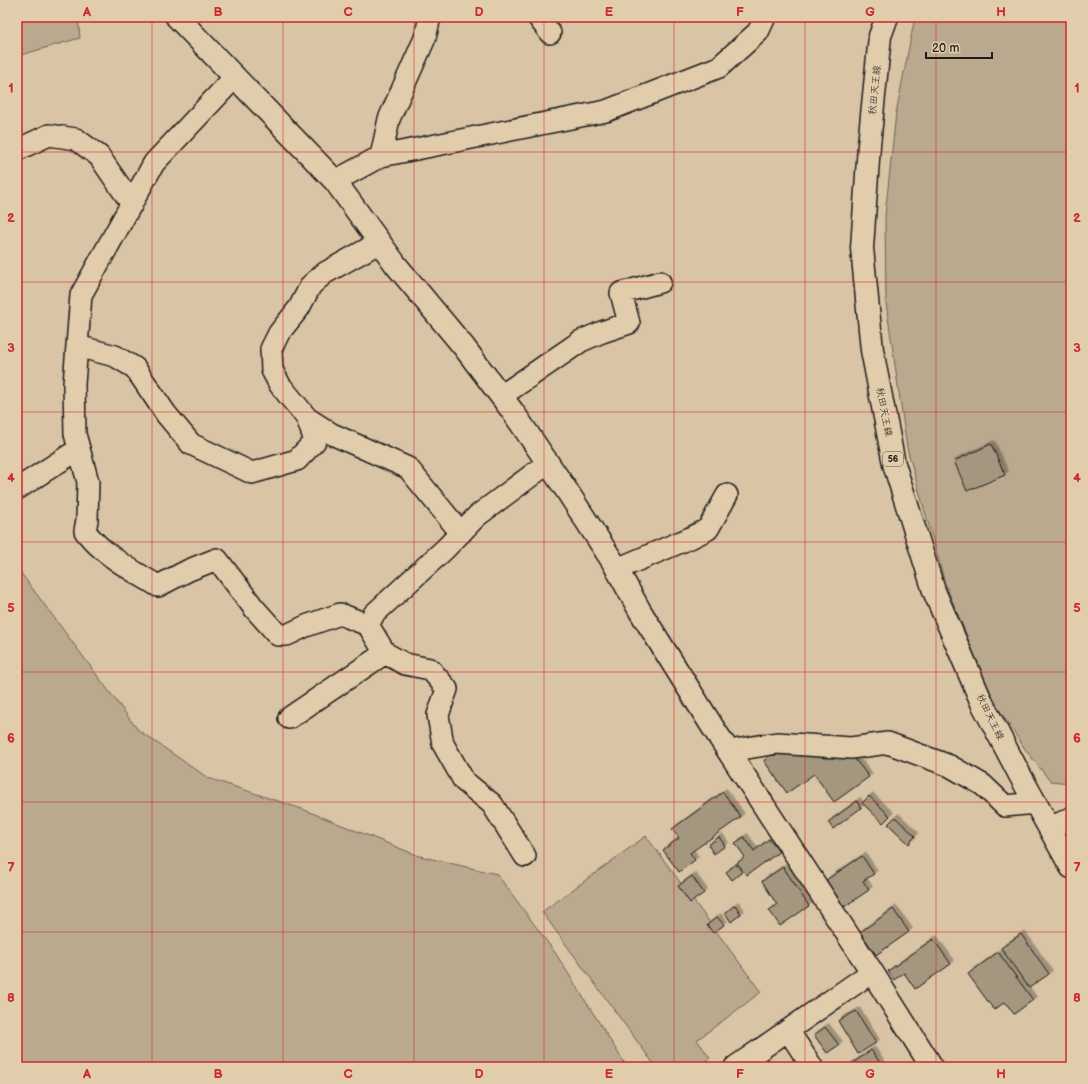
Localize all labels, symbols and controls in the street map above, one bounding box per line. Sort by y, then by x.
text: A [82,4,91,20]
text: B [213,4,223,20]
text: C [343,4,353,20]
text: D [474,4,484,20]
text: E [605,4,614,20]
text: F [736,4,744,20]
text: G [865,4,875,20]
text: H [996,4,1006,20]
scale bar [926,34,992,60]
text: 20 m [932,41,959,56]
street label: 秋田天王線 [866,65,884,115]
text: 1 [8,80,14,96]
text: 1 [1074,80,1080,96]
text: 2 [7,210,15,226]
text: 2 [1073,210,1081,226]
text: 3 [7,340,15,356]
text: 3 [1073,340,1081,356]
street label: 秋田天王線 [873,386,895,438]
road number: 56 [883,452,903,466]
text: 4 [7,470,15,486]
text: 4 [1073,470,1081,486]
text: 5 [7,600,15,616]
text: 5 [1073,600,1081,616]
street label: 秋田天王線 [974,692,1006,742]
text: 6 [7,730,15,746]
text: 6 [1073,730,1081,746]
text: 7 [7,860,15,876]
text: 7 [1073,860,1081,876]
text: 8 [7,990,15,1006]
text: 8 [1073,990,1081,1006]
text: A [82,1066,91,1082]
text: B [213,1066,223,1082]
text: C [343,1066,353,1082]
text: D [474,1066,484,1082]
text: E [605,1066,614,1082]
text: F [736,1066,744,1082]
text: G [865,1066,875,1082]
text: H [996,1066,1006,1082]

